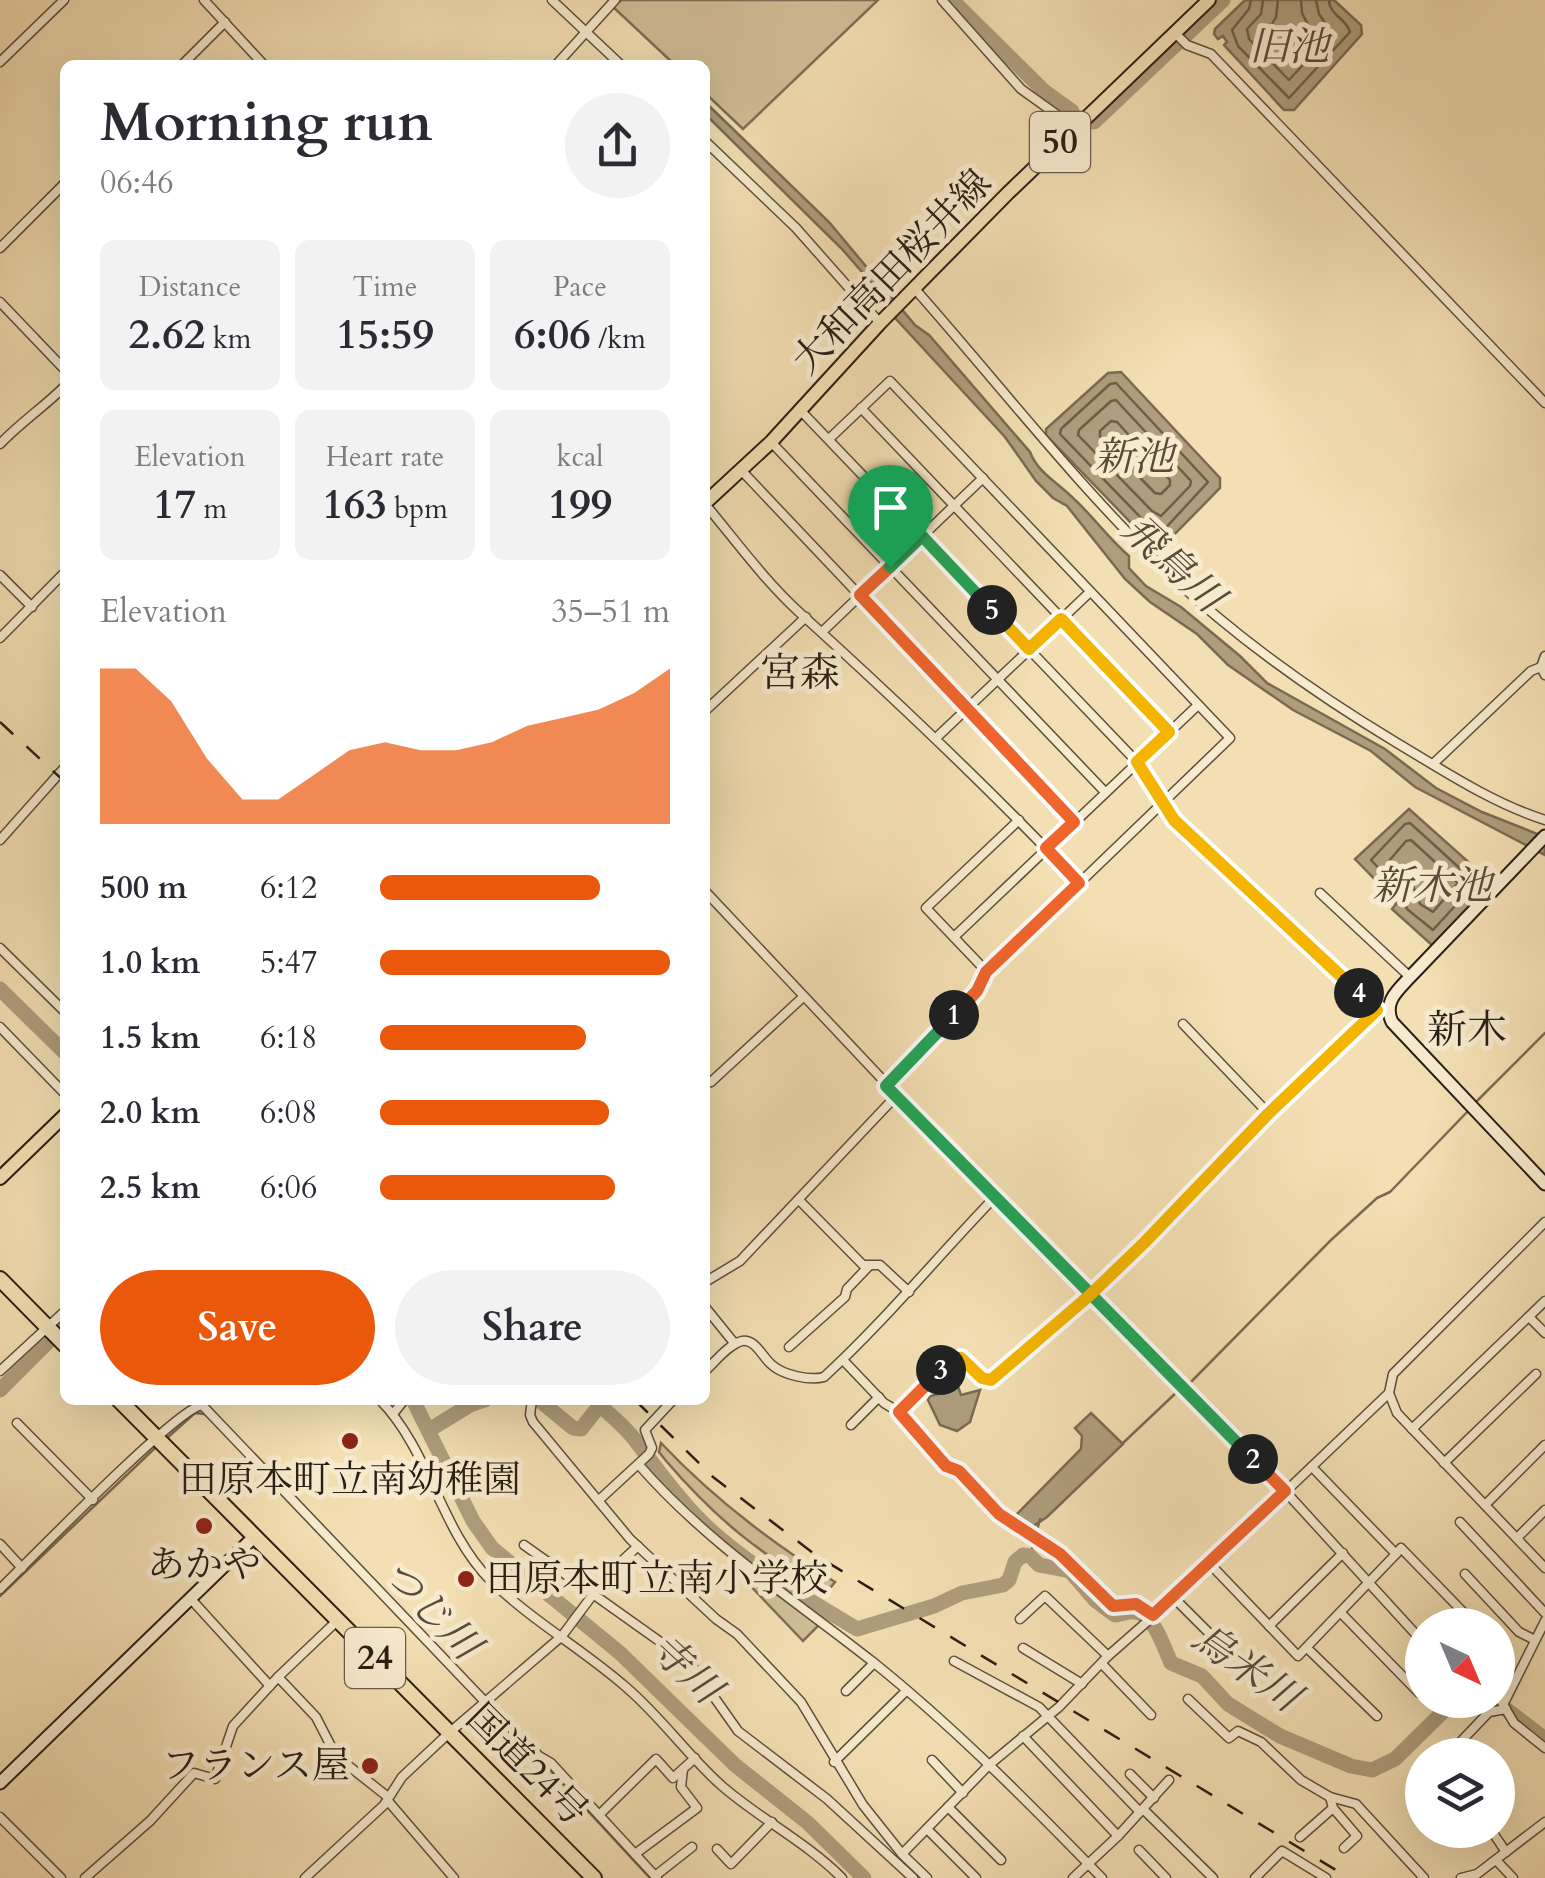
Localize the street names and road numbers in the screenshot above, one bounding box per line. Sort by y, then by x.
road number: 50 [1030,112,1090,172]
street label: 大和高田桜井線 [781,158,1003,386]
road number: 24 [345,1628,405,1688]
street label: 国道24号 [455,1693,599,1837]

